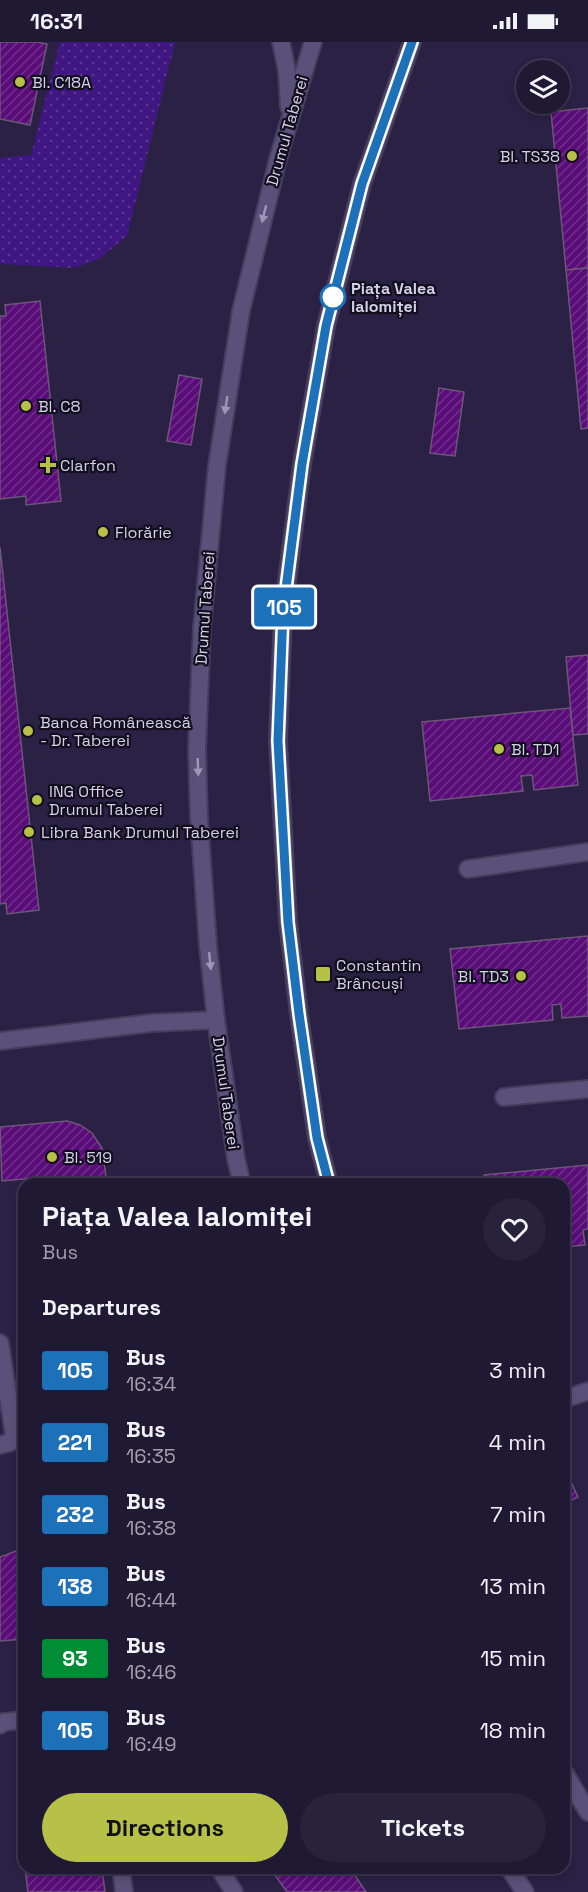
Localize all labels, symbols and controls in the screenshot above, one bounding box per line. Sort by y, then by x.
text: 16:31 [30,7,83,35]
map controls [516,60,570,114]
button: layers [516,60,570,114]
place label: Bl. C18A [32,72,91,93]
street label: Drumul Taberei [261,74,313,188]
marker: Bl. C18A [13,75,27,89]
place label: Bl. TS38 [500,146,560,167]
marker: Bl. TS38 [565,149,579,163]
one-way arrow [259,205,269,223]
place label: Piața Valea Ialomiței [351,278,435,317]
marker: Piața Valea Ialomiței [320,284,346,310]
place label: Bl. C8 [38,396,80,417]
one-way arrow [222,396,231,415]
marker: Bl. C8 [19,399,33,413]
place label: Clarfon [60,455,116,476]
marker: Clarfon [41,458,55,472]
place label: Florărie [115,522,172,543]
marker: Florărie [96,525,110,539]
street label: Drumul Taberei [191,551,219,665]
line badge: 105 [250,588,318,626]
text: 105 [266,594,302,621]
place label: Banca Românească - Dr. Taberei [40,712,191,751]
marker: Banca Românească - Dr. Taberei [21,724,35,738]
place label: Bl. TD1 [511,739,559,760]
marker: Bl. TD1 [492,742,506,756]
one-way arrow [193,757,203,776]
place label: ING Office Drumul Taberei [49,781,163,820]
marker: ING Office Drumul Taberei [30,793,44,807]
place label: Libra Bank Drumul Taberei [41,822,239,843]
marker: Libra Bank Drumul Taberei [22,825,36,839]
one-way arrow [205,952,215,971]
place label: Constantin Brâncuși [336,955,421,994]
marker: Constantin Brâncuși [314,965,332,983]
place label: Bl. TD3 [458,966,509,987]
marker: Bl. TD3 [514,969,528,983]
street label: Drumul Taberei [208,1035,244,1151]
place label: Bl. 519 [64,1147,112,1168]
marker: Bl. 519 [45,1150,59,1164]
text: Piața Valea Ialomiței [42,1198,312,1234]
button: heart [483,1198,546,1261]
text: Bus [42,1239,78,1265]
text: Departures [42,1293,161,1321]
text: Bus [126,1343,166,1371]
text: 3 min [489,1356,546,1384]
text: 105 [57,1357,93,1384]
text: 16:34 [126,1371,176,1397]
text: Bus [126,1415,166,1443]
text: 4 min [489,1428,546,1456]
text: 221 [58,1429,92,1456]
text: 16:35 [126,1443,176,1469]
text: Bus [126,1487,166,1515]
text: 7 min [490,1500,546,1528]
text: 232 [56,1501,94,1528]
text: 16:38 [126,1515,176,1541]
text: Bus [126,1559,166,1587]
text: 13 min [480,1572,546,1600]
text: 138 [58,1573,92,1600]
text: 16:44 [126,1587,177,1613]
text: Bus [126,1631,166,1659]
text: 15 min [480,1644,546,1672]
text: 93 [62,1645,88,1672]
text: 16:46 [126,1659,176,1685]
text: Bus [126,1703,166,1731]
text: 18 min [480,1716,546,1744]
text: 105 [57,1717,93,1744]
text: 16:49 [126,1731,176,1757]
button: Directions [42,1793,288,1862]
button: Tickets [300,1793,546,1862]

